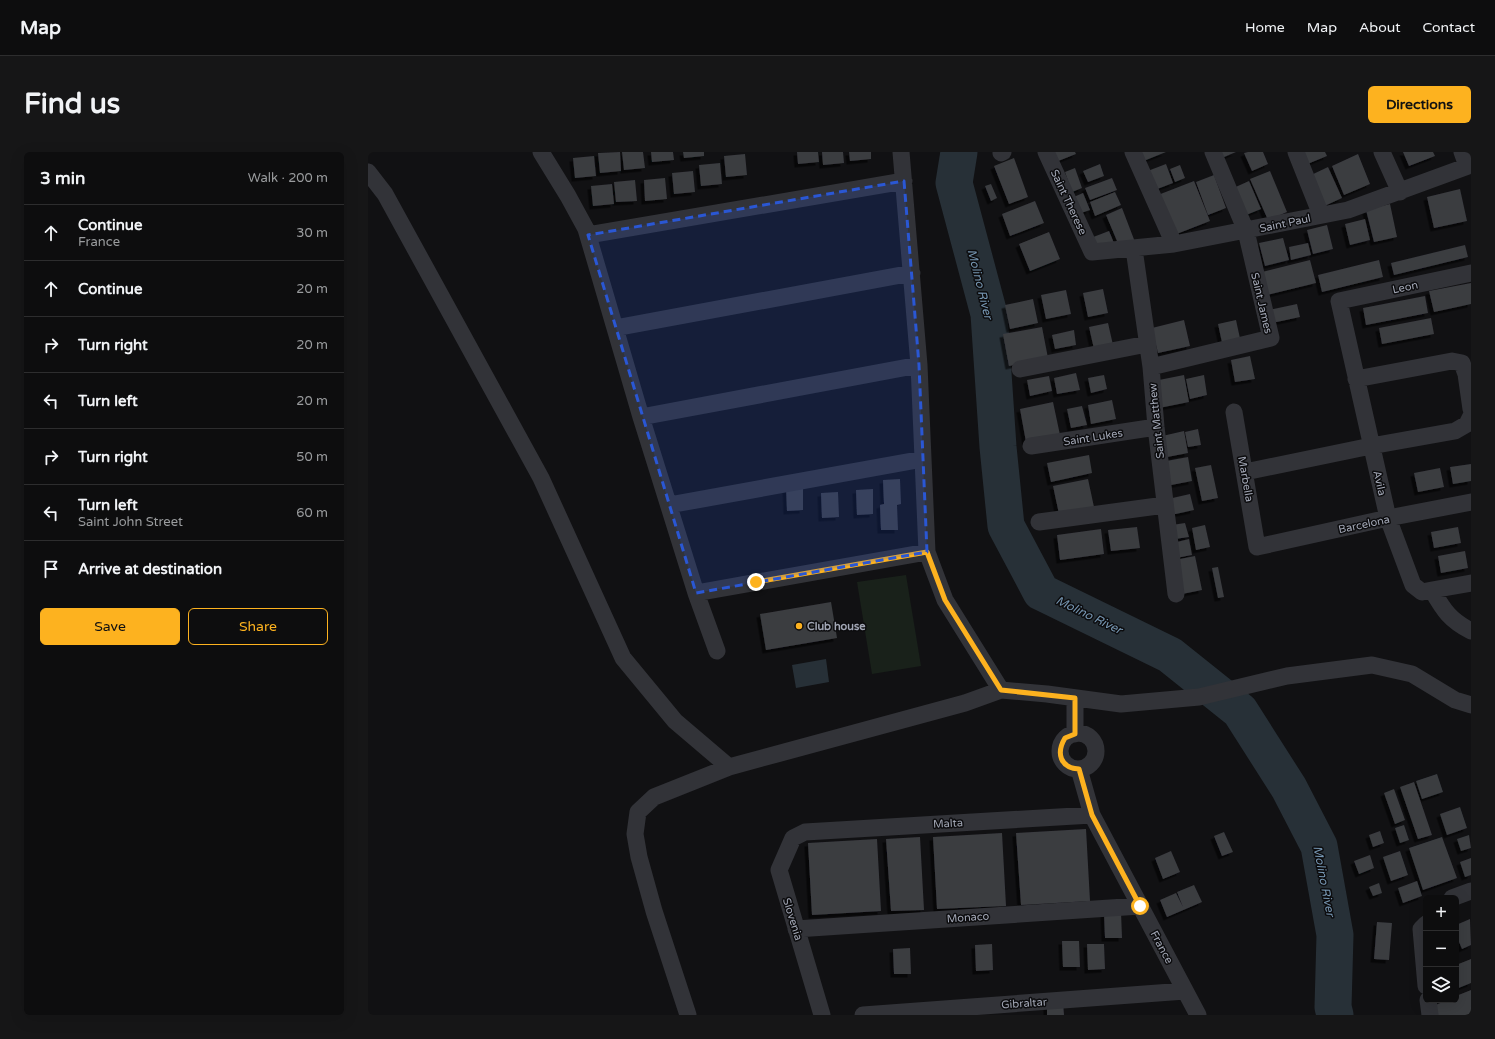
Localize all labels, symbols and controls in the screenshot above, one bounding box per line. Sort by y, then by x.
text: Map [20,17,61,39]
text: Home [1245,19,1285,36]
text: Map [1307,19,1337,36]
text: About [1359,19,1401,36]
text: Contact [1423,19,1475,36]
button: Directions [1368,86,1471,123]
text: Find us [24,87,120,121]
street label: Saint Therese [1048,167,1089,237]
text: 3 min [40,168,85,189]
text: Walk · 200 m [248,170,328,186]
street label: Saint Paul [1258,212,1312,235]
text: Continue [78,216,142,234]
icon: ahead [40,222,62,244]
text: 30 m [296,225,328,241]
text: France [78,234,120,250]
water label: Molino River [965,248,996,322]
street label: Saint James [1248,271,1275,335]
icon: ahead [40,278,62,300]
street label: Leon [1391,278,1419,297]
text: Continue [78,280,142,298]
text: 20 m [296,281,328,297]
icon: right [40,334,62,356]
text: Turn right [78,336,148,354]
text: 20 m [296,337,328,353]
street label: Saint Matthew [1146,382,1167,459]
icon: left [40,390,62,412]
text: Turn left [78,392,138,410]
text: 20 m [296,393,328,409]
street label: Saint Lukes [1063,426,1124,449]
icon: right [40,446,62,468]
text: Turn right [78,448,148,466]
text: 50 m [296,449,328,465]
street label: Marbella [1235,455,1256,503]
street label: Avila [1370,469,1389,497]
text: Turn left [78,496,138,514]
icon: left [40,502,62,524]
text: 60 m [296,505,328,521]
street label: Barcelona [1337,513,1391,536]
text: Saint John Street [78,514,183,530]
icon: arrive [40,558,62,580]
text: Arrive at destination [78,560,222,578]
route end [747,573,765,591]
water label: Molino River [1054,593,1126,638]
button: Save [40,608,180,645]
button: Share [188,608,328,645]
place label: Club house [807,620,866,633]
marker: Club house [794,621,804,631]
street label: Malta [933,816,963,831]
water label: Molino River [1310,845,1338,919]
map controls [1423,895,1459,1003]
button: + [1423,895,1459,931]
street label: Slovenia [780,896,805,942]
route start [1131,897,1149,915]
street label: Monaco [946,910,990,925]
street label: France [1147,928,1176,966]
button: − [1423,931,1459,967]
button: layers [1423,967,1459,1003]
street label: Gibraltar [1001,995,1048,1012]

